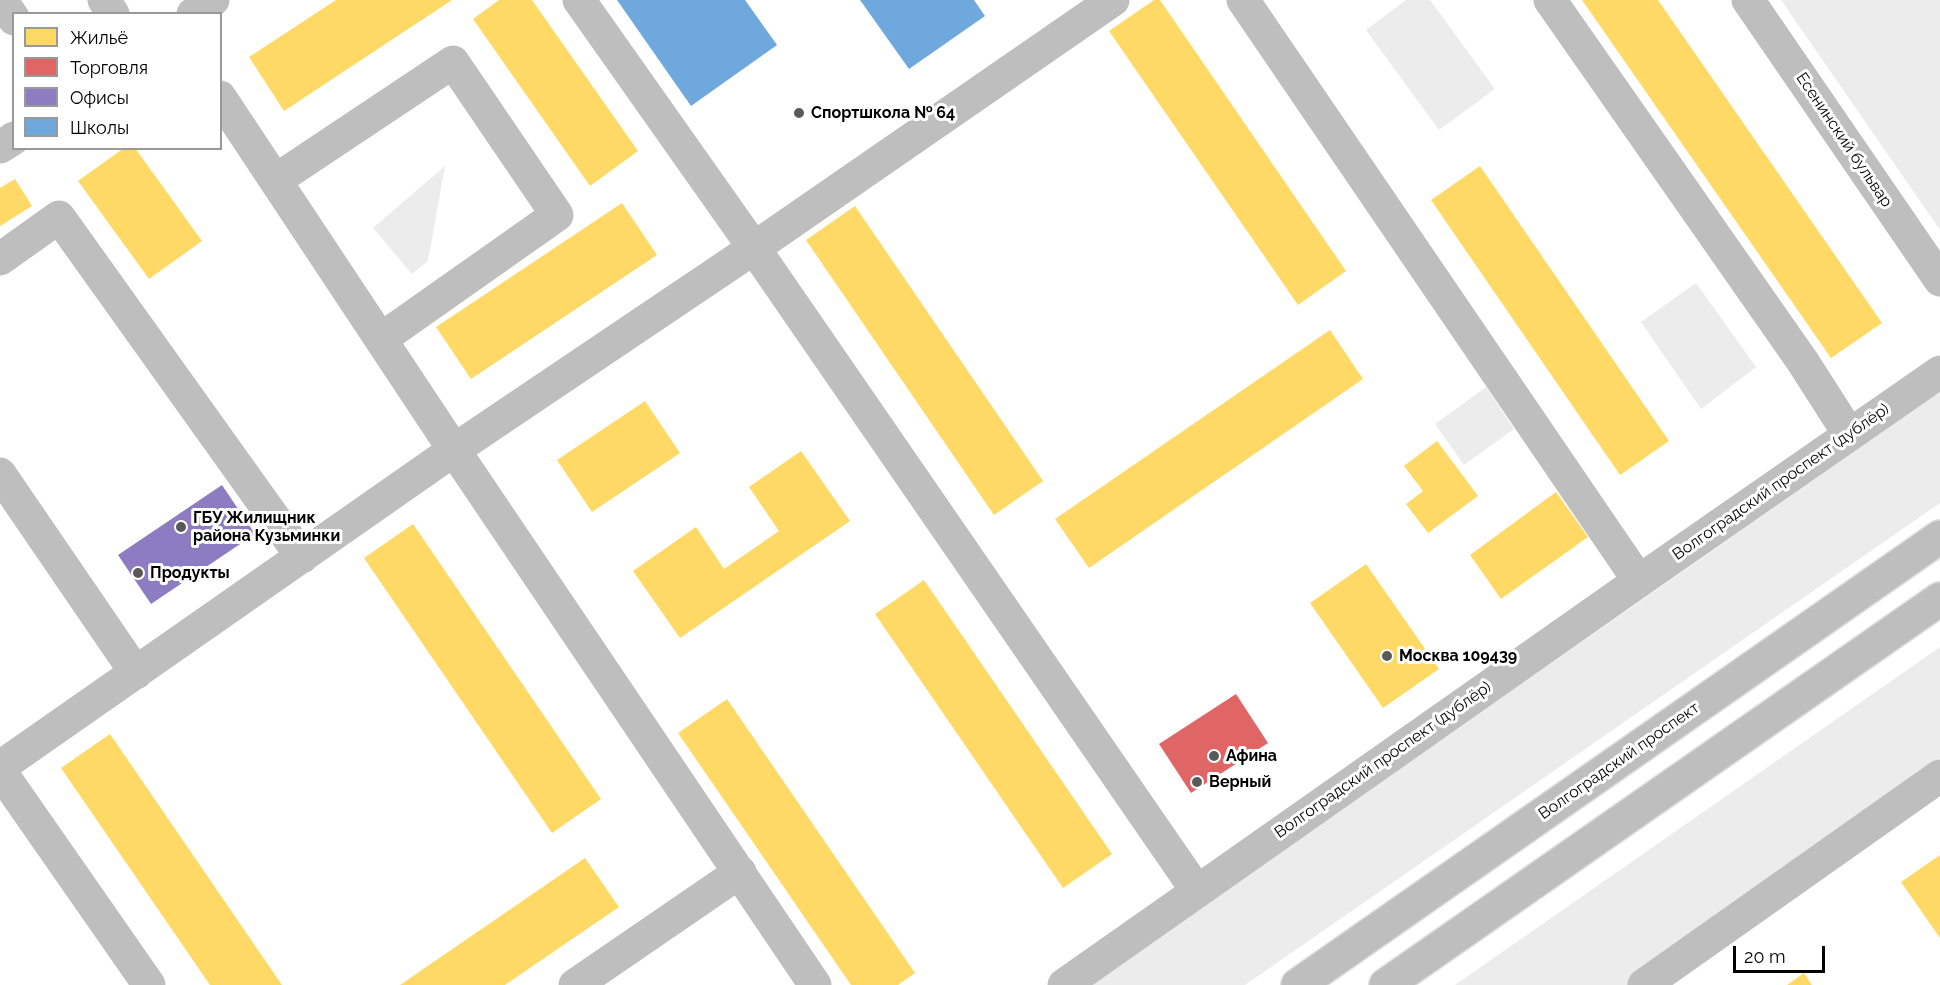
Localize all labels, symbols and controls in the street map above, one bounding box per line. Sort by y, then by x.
legend [12,12,222,150]
text: Жильё [70,27,128,48]
text: Торговля [70,57,148,78]
street label: Есенинский бульвар [1792,69,1896,211]
text: Офисы [70,87,129,108]
place label: Спортшкола № 64 [811,103,955,123]
marker: Спортшкола № 64 [792,106,806,120]
text: Школы [70,117,129,138]
street label: Волгоградский проспект (дублёр) [1669,400,1893,564]
place label: ГБУ Жилищник района Кузьминки [193,508,340,546]
marker: ГБУ Жилищник района Кузьминки [174,520,188,534]
place label: Продукты [150,563,230,583]
marker: Продукты [131,566,145,580]
place label: Москва 109439 [1399,646,1517,666]
marker: Москва 109439 [1380,649,1394,663]
street label: Волгоградский проспект (дублёр) [1271,678,1495,842]
street label: Волгоградский проспект [1535,698,1703,824]
place label: Афина [1226,746,1277,766]
marker: Афина [1207,749,1221,763]
place label: Верный [1209,772,1271,792]
marker: Верный [1190,775,1204,789]
scale bar [1736,934,1828,972]
text: 20 m [1744,946,1786,967]

